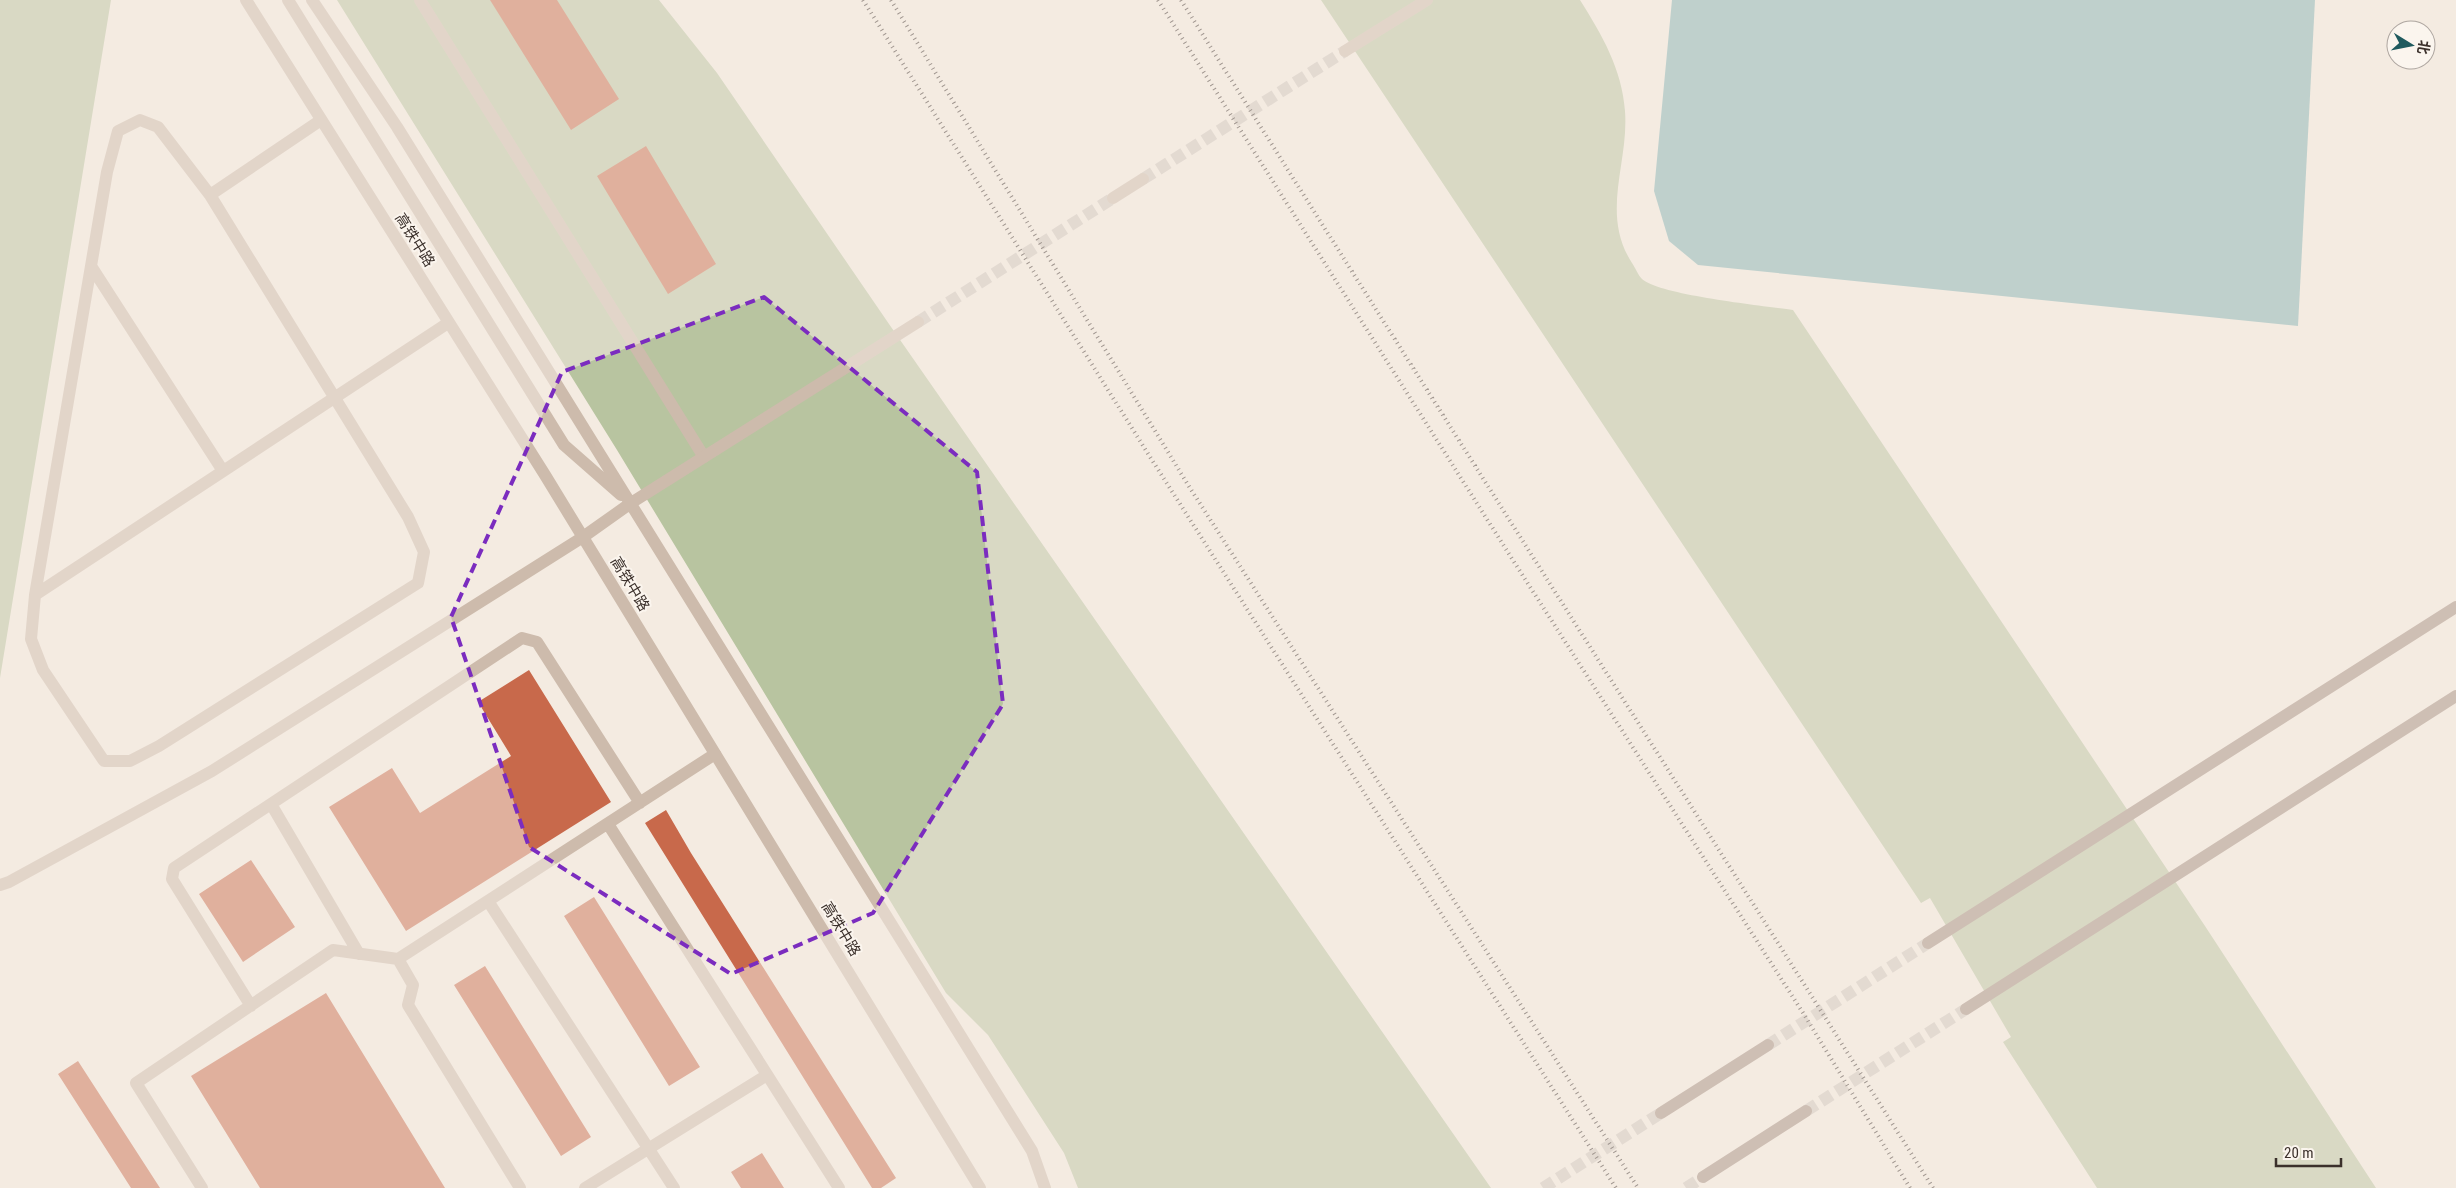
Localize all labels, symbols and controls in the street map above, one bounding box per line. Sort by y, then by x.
north arrow [2386,20,2436,70]
text: 北 [2415,39,2433,56]
street label: 高铁中路 [391,210,439,270]
street label: 高铁中路 [607,554,653,614]
street label: 高铁中路 [818,899,864,959]
scale bar [2276,1136,2341,1168]
text: 20 m [2284,1144,2314,1162]

